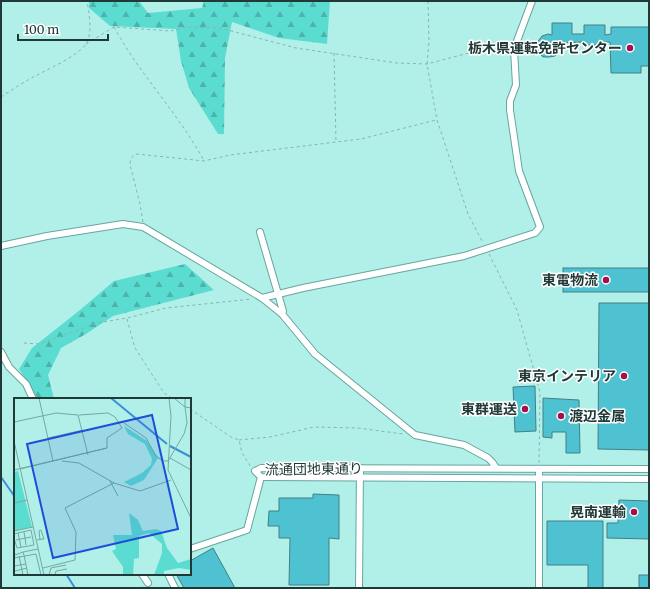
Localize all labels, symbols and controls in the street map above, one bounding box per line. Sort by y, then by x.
scale bar [18,16,108,42]
text: 100 m [24,22,59,37]
place label: 栃木県運転免許センター [468,39,622,57]
marker: 栃木県運転免許センター [625,43,635,53]
place label: 東電物流 [542,271,598,289]
marker: 東電物流 [601,275,611,285]
place label: 東京インテリア [518,367,616,385]
marker: 東京インテリア [619,371,629,381]
inset map [14,398,191,575]
place label: 東群運送 [461,400,517,418]
marker: 東群運送 [520,404,530,414]
place label: 渡辺金属 [569,407,625,425]
marker: 渡辺金属 [556,411,566,421]
street label: 流通団地東通り [265,459,363,479]
place label: 晃南運輸 [570,503,626,521]
marker: 晃南運輸 [629,507,639,517]

